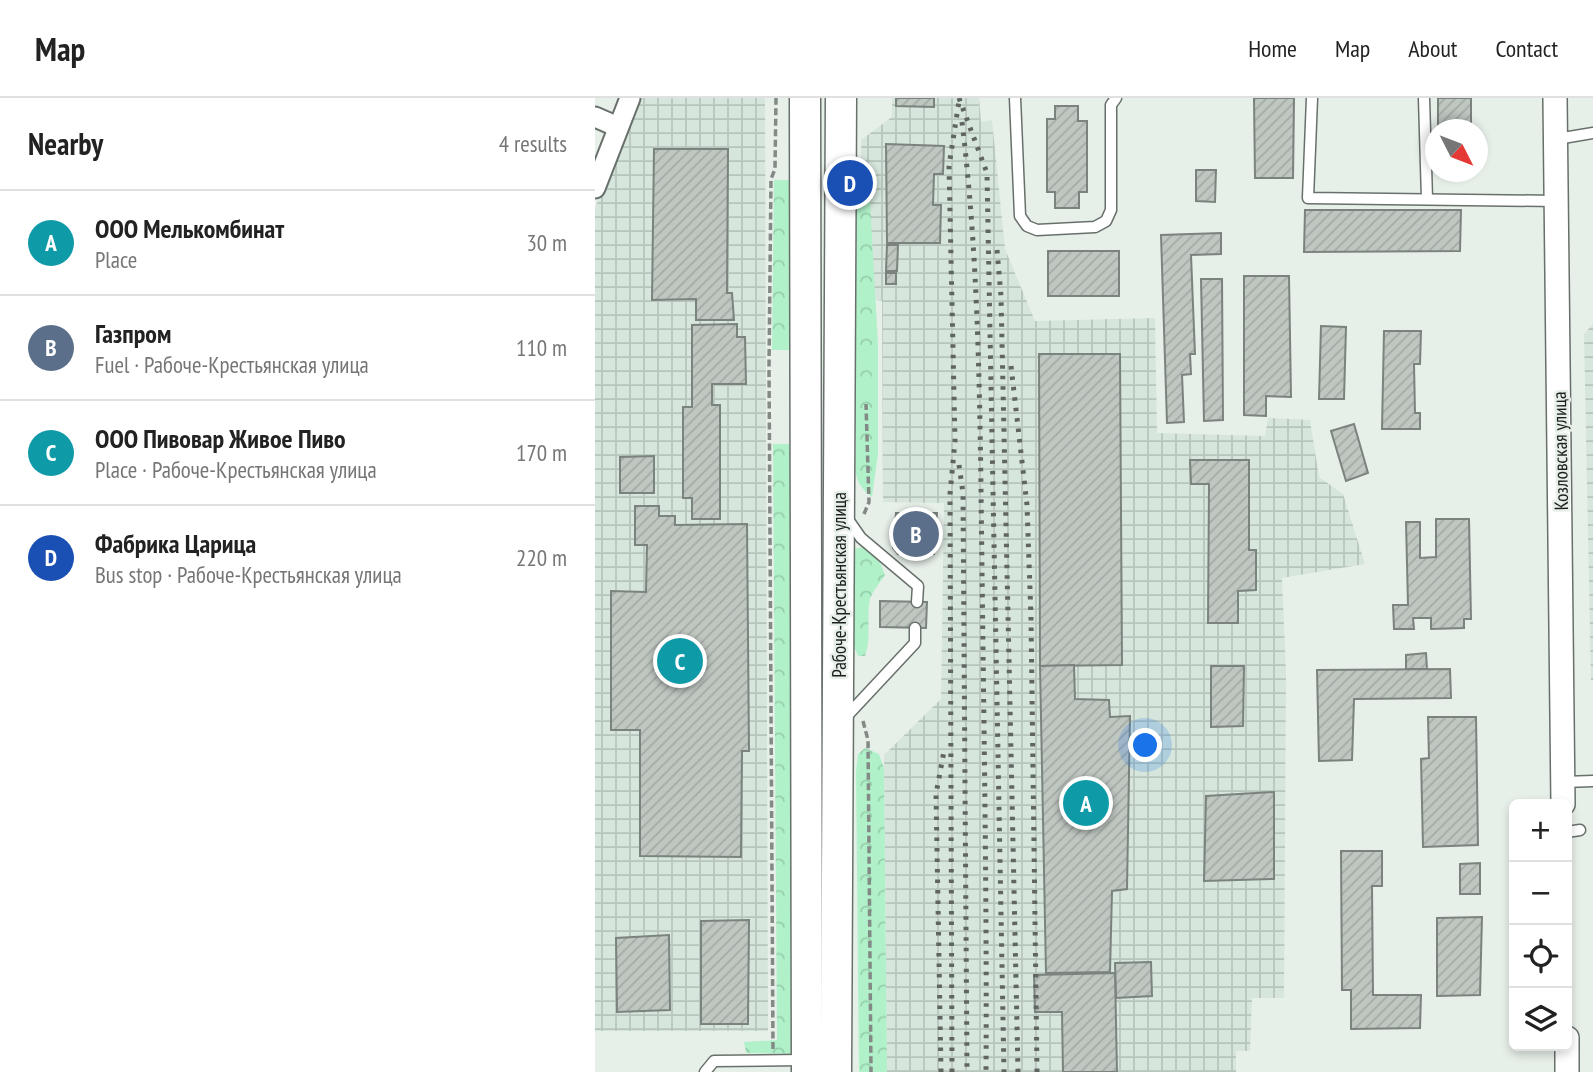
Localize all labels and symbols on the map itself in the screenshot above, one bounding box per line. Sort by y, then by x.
north arrow [1425,119,1488,182]
pin: D [827,157,873,209]
street label: Козловская улица [1547,391,1573,511]
street label: Рабоче-Крестьянская улица [827,492,851,678]
pin: B [893,508,939,560]
pin: C [657,635,703,687]
your location [1128,728,1162,762]
pin: A [1063,777,1109,829]

